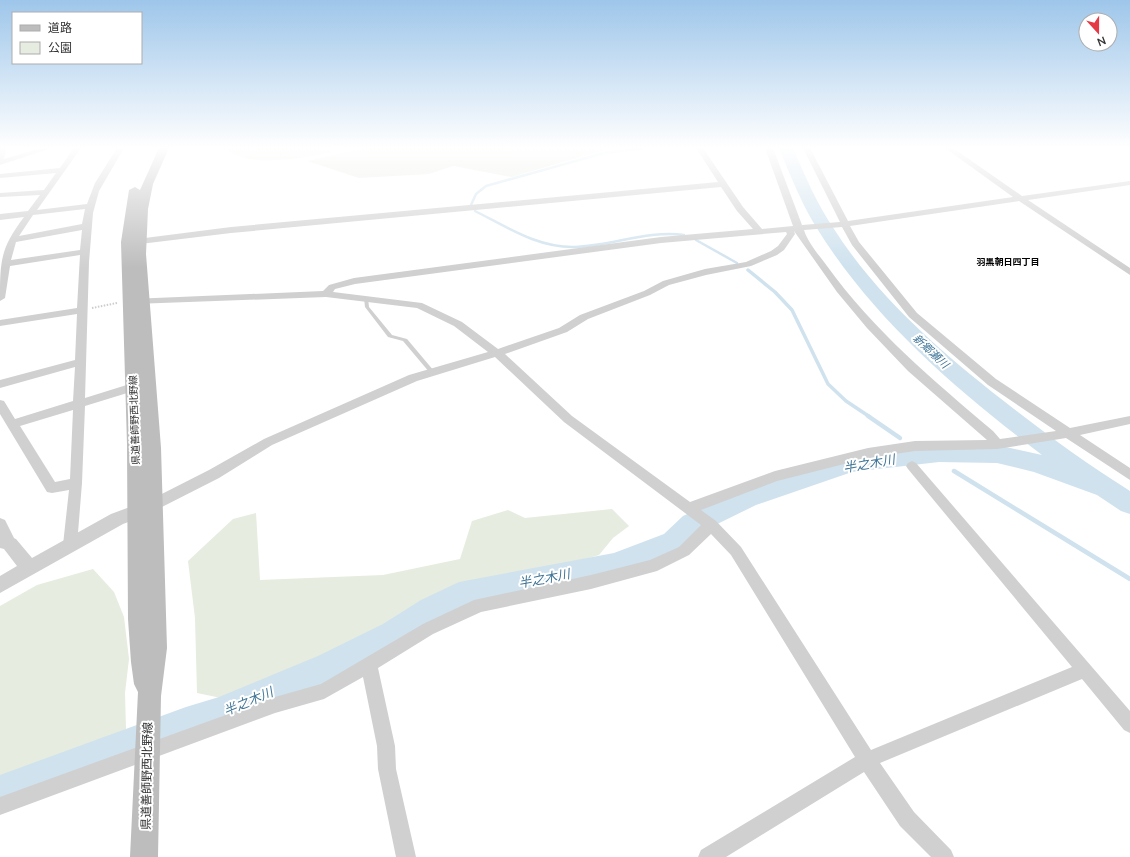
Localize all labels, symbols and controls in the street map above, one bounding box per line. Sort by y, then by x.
legend [12,12,142,64]
north arrow [1078,12,1118,52]
text: 道路 [48,20,72,36]
text: N [1095,32,1108,49]
text: 公園 [48,40,72,56]
district label: 羽黒朝日四丁目 [976,256,1040,268]
water label: 新郷瀬川 [909,331,953,373]
street label: 県道善師野西北野線 [126,375,144,465]
water label: 半之木川 [842,450,898,477]
water label: 半之木川 [517,565,573,593]
water label: 半之木川 [221,683,278,720]
street label: 県道善師野西北野線 [138,722,156,830]

